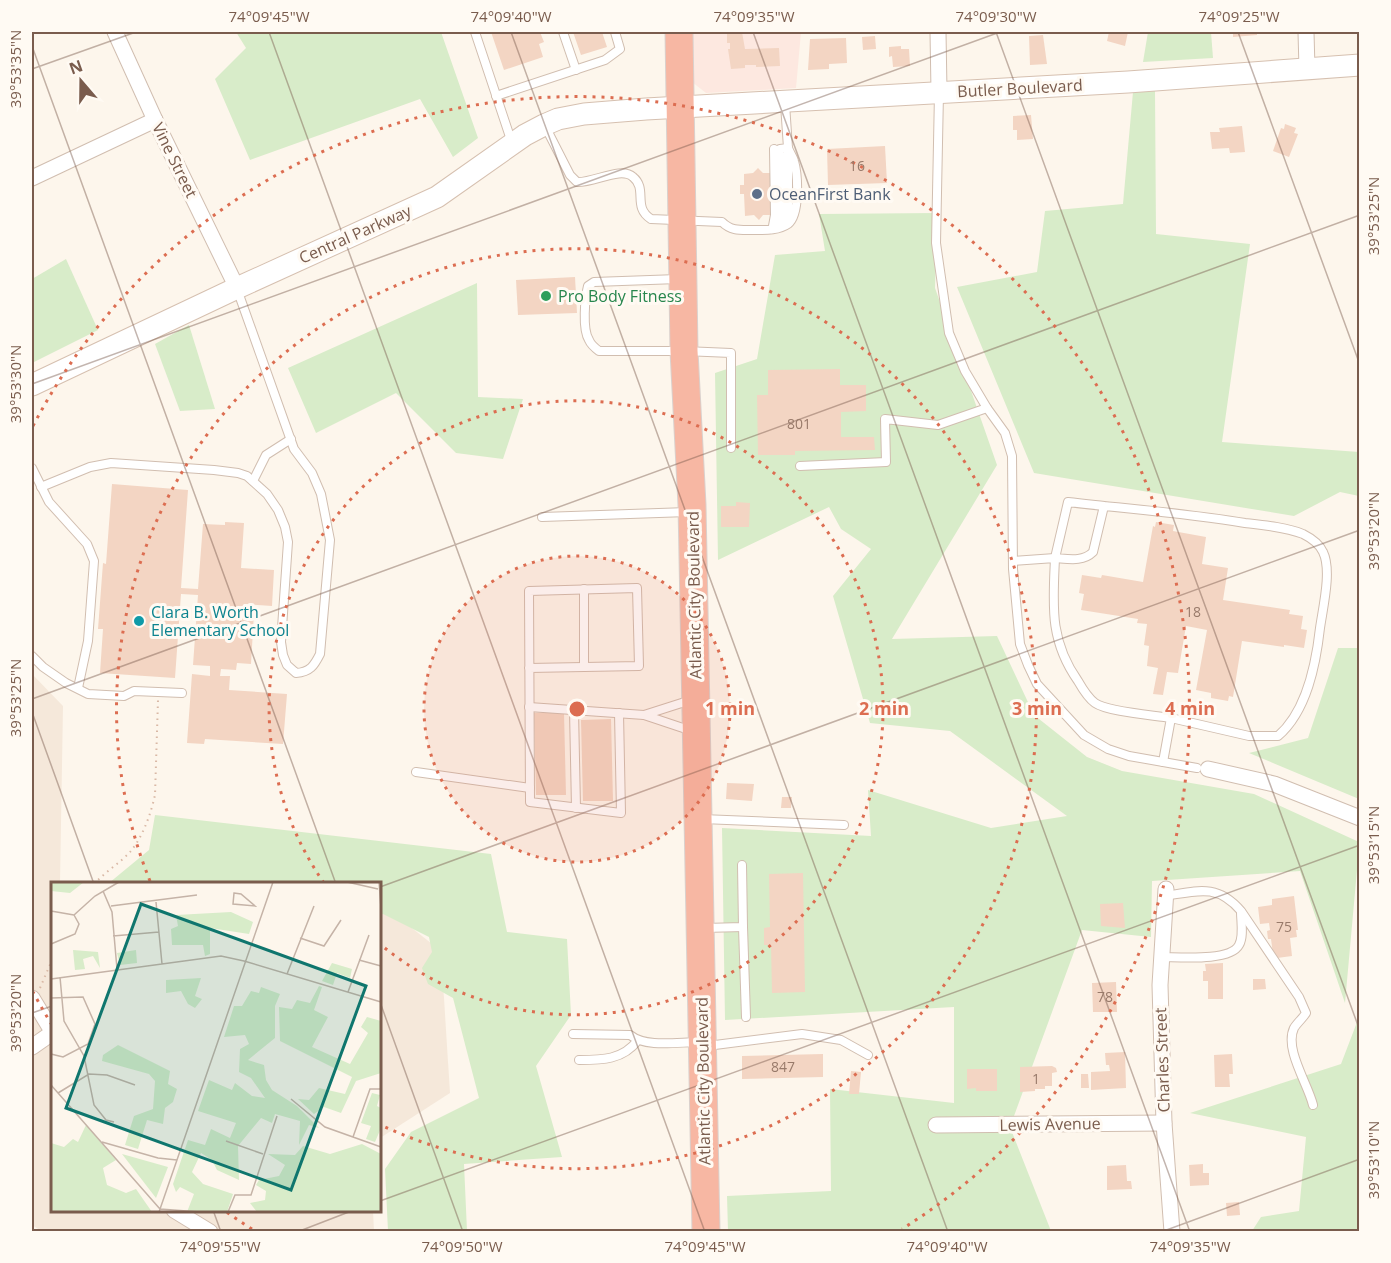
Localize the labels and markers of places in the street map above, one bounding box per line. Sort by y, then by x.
place label: OceanFirst Bank [769,183,891,205]
marker: OceanFirst Bank [750,187,764,201]
place label: Pro Body Fitness [558,285,682,307]
marker: Pro Body Fitness [539,289,553,303]
place label: Clara B. Worth Elementary School [151,601,289,641]
marker: Clara B. Worth Elementary School [132,614,146,628]
centre of rings [567,699,587,719]

